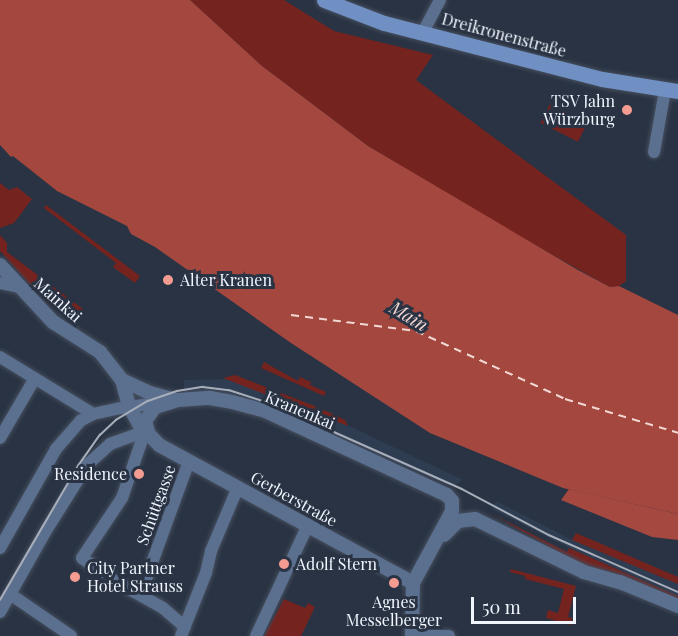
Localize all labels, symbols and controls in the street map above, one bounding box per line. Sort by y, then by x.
street label: Dreikronenstraße [440,9,568,61]
place label: TSV Jahn Würzburg [543,91,615,129]
marker: TSV Jahn Würzburg [620,103,634,117]
place label: Alter Kranen [180,270,272,290]
marker: Alter Kranen [161,273,175,287]
street label: Mainkai [30,274,86,326]
water label: Main [386,296,432,336]
street label: Kranenkai [262,387,338,433]
street label: Schüttgasse [133,462,179,548]
place label: Residence [54,464,127,484]
marker: Residence [132,467,146,481]
street label: Gerberstraße [247,467,341,531]
place label: Adolf Stern [296,554,377,574]
marker: Adolf Stern [277,557,291,571]
place label: City Partner Hotel Strauss [87,558,183,596]
marker: City Partner Hotel Strauss [68,570,82,584]
marker: Agnes Messelberger [387,576,401,590]
scale bar [474,585,579,623]
place label: Agnes Messelberger [346,592,442,630]
text: 50 m [482,595,521,619]

